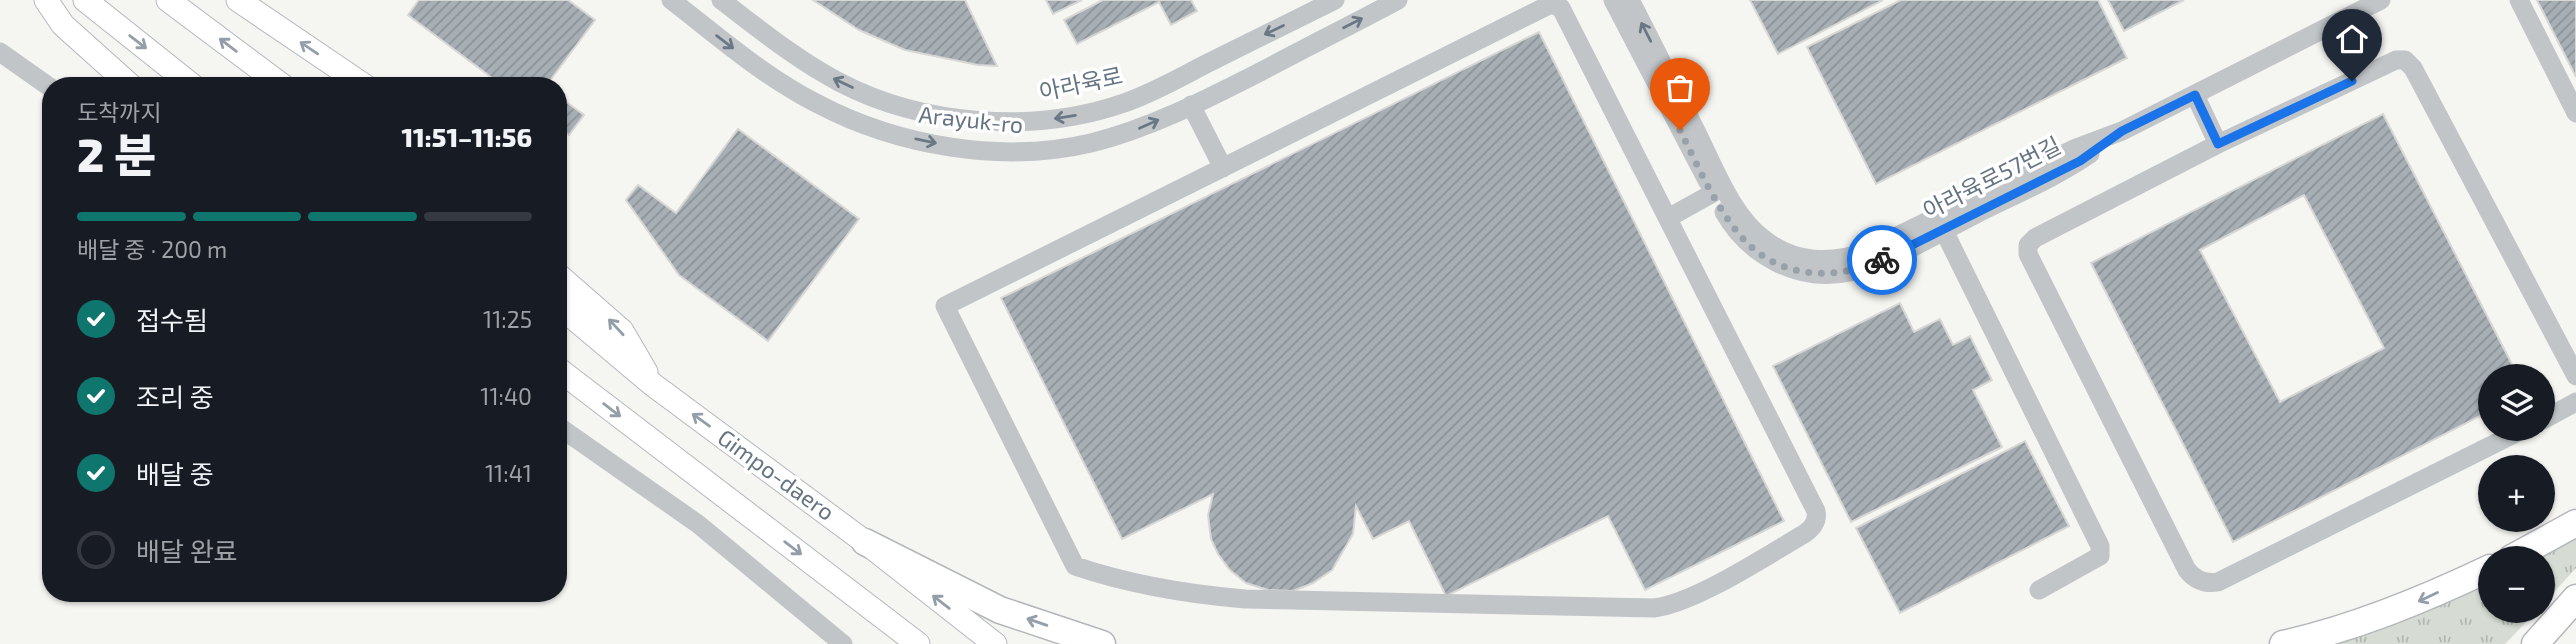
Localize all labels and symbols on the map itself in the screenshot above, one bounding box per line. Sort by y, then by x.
pin [2322,9,2382,81]
one-way arrow [1342,16,1363,30]
one-way arrow [1639,22,1653,43]
one-way arrow [1264,24,1285,38]
one-way arrow [715,34,733,49]
one-way arrow [128,35,147,50]
one-way arrow [219,38,238,52]
one-way arrow [300,40,319,55]
pin [1650,58,1710,130]
street label: 아라육로 [1036,61,1125,106]
one-way arrow [833,76,854,90]
street label: Arayuk-ro [917,100,1025,138]
one-way arrow [1054,110,1077,123]
one-way arrow [1138,117,1160,130]
street label: 아라육로57번길 [1918,130,2065,224]
one-way arrow [914,135,937,149]
courier [1847,225,1917,295]
one-way arrow [608,319,625,336]
one-way arrow [603,403,621,418]
one-way arrow [692,413,711,428]
street label: Gimpo-daero [713,423,840,526]
one-way arrow [783,541,802,556]
one-way arrow [2418,591,2440,604]
one-way arrow [933,594,951,609]
one-way arrow [1026,615,1048,628]

